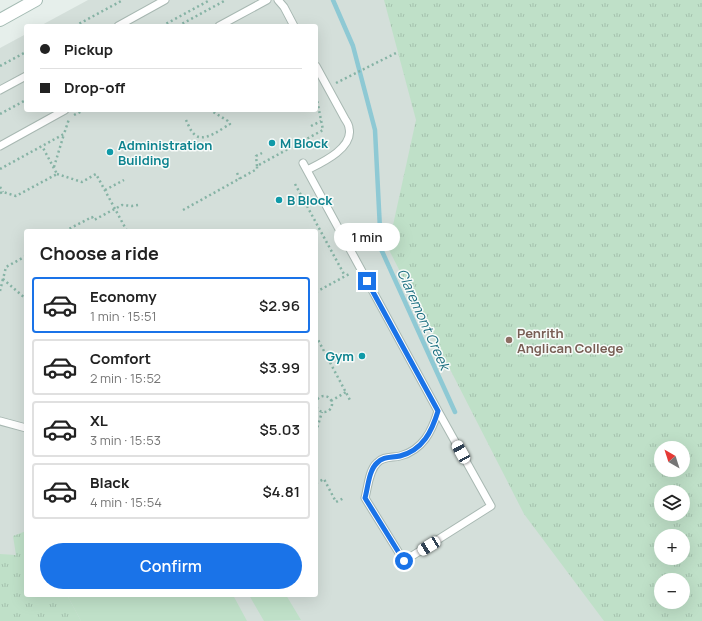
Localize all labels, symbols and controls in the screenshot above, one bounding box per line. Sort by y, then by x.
text: Pickup [64,39,113,60]
text: Drop-off [64,77,125,98]
place label: M Block [280,134,329,152]
place label: Administration Building [118,136,212,169]
marker: M Block [267,138,277,148]
marker: Administration Building [105,147,115,157]
place label: B Block [287,191,333,209]
marker: B Block [274,195,284,205]
callout: 1 min [334,223,400,251]
text: 1 min [352,228,383,246]
text: Choose a ride [40,241,159,265]
water label: Claremont Creek [393,265,456,375]
route end [358,272,376,290]
text: Economy [90,286,157,307]
icon: car [42,287,78,323]
text: $2.96 [259,295,300,316]
text: 1 min · 15:51 [90,307,157,325]
place label: Penrith Anglican College [517,324,624,357]
marker: Penrith Anglican College [504,335,514,345]
place label: Gym [326,347,354,365]
text: Comfort [90,348,151,369]
icon: car [42,349,78,385]
marker: Gym [357,351,367,361]
text: $3.99 [259,357,300,378]
text: 2 min · 15:52 [90,369,161,387]
text: XL [90,410,108,431]
icon: car [42,411,78,447]
text: $5.03 [260,419,300,440]
text: 3 min · 15:53 [90,431,161,449]
car [450,439,472,465]
north arrow [654,441,690,477]
map controls [654,441,690,609]
text: Black [90,472,129,493]
icon: car [42,473,78,509]
text: $4.81 [262,481,300,502]
button: layers [654,485,690,521]
text: 4 min · 15:54 [90,493,162,511]
button: + [654,529,690,565]
car [416,535,442,557]
button: Confirm [40,543,302,589]
route start [395,552,413,570]
button: − [654,573,690,609]

